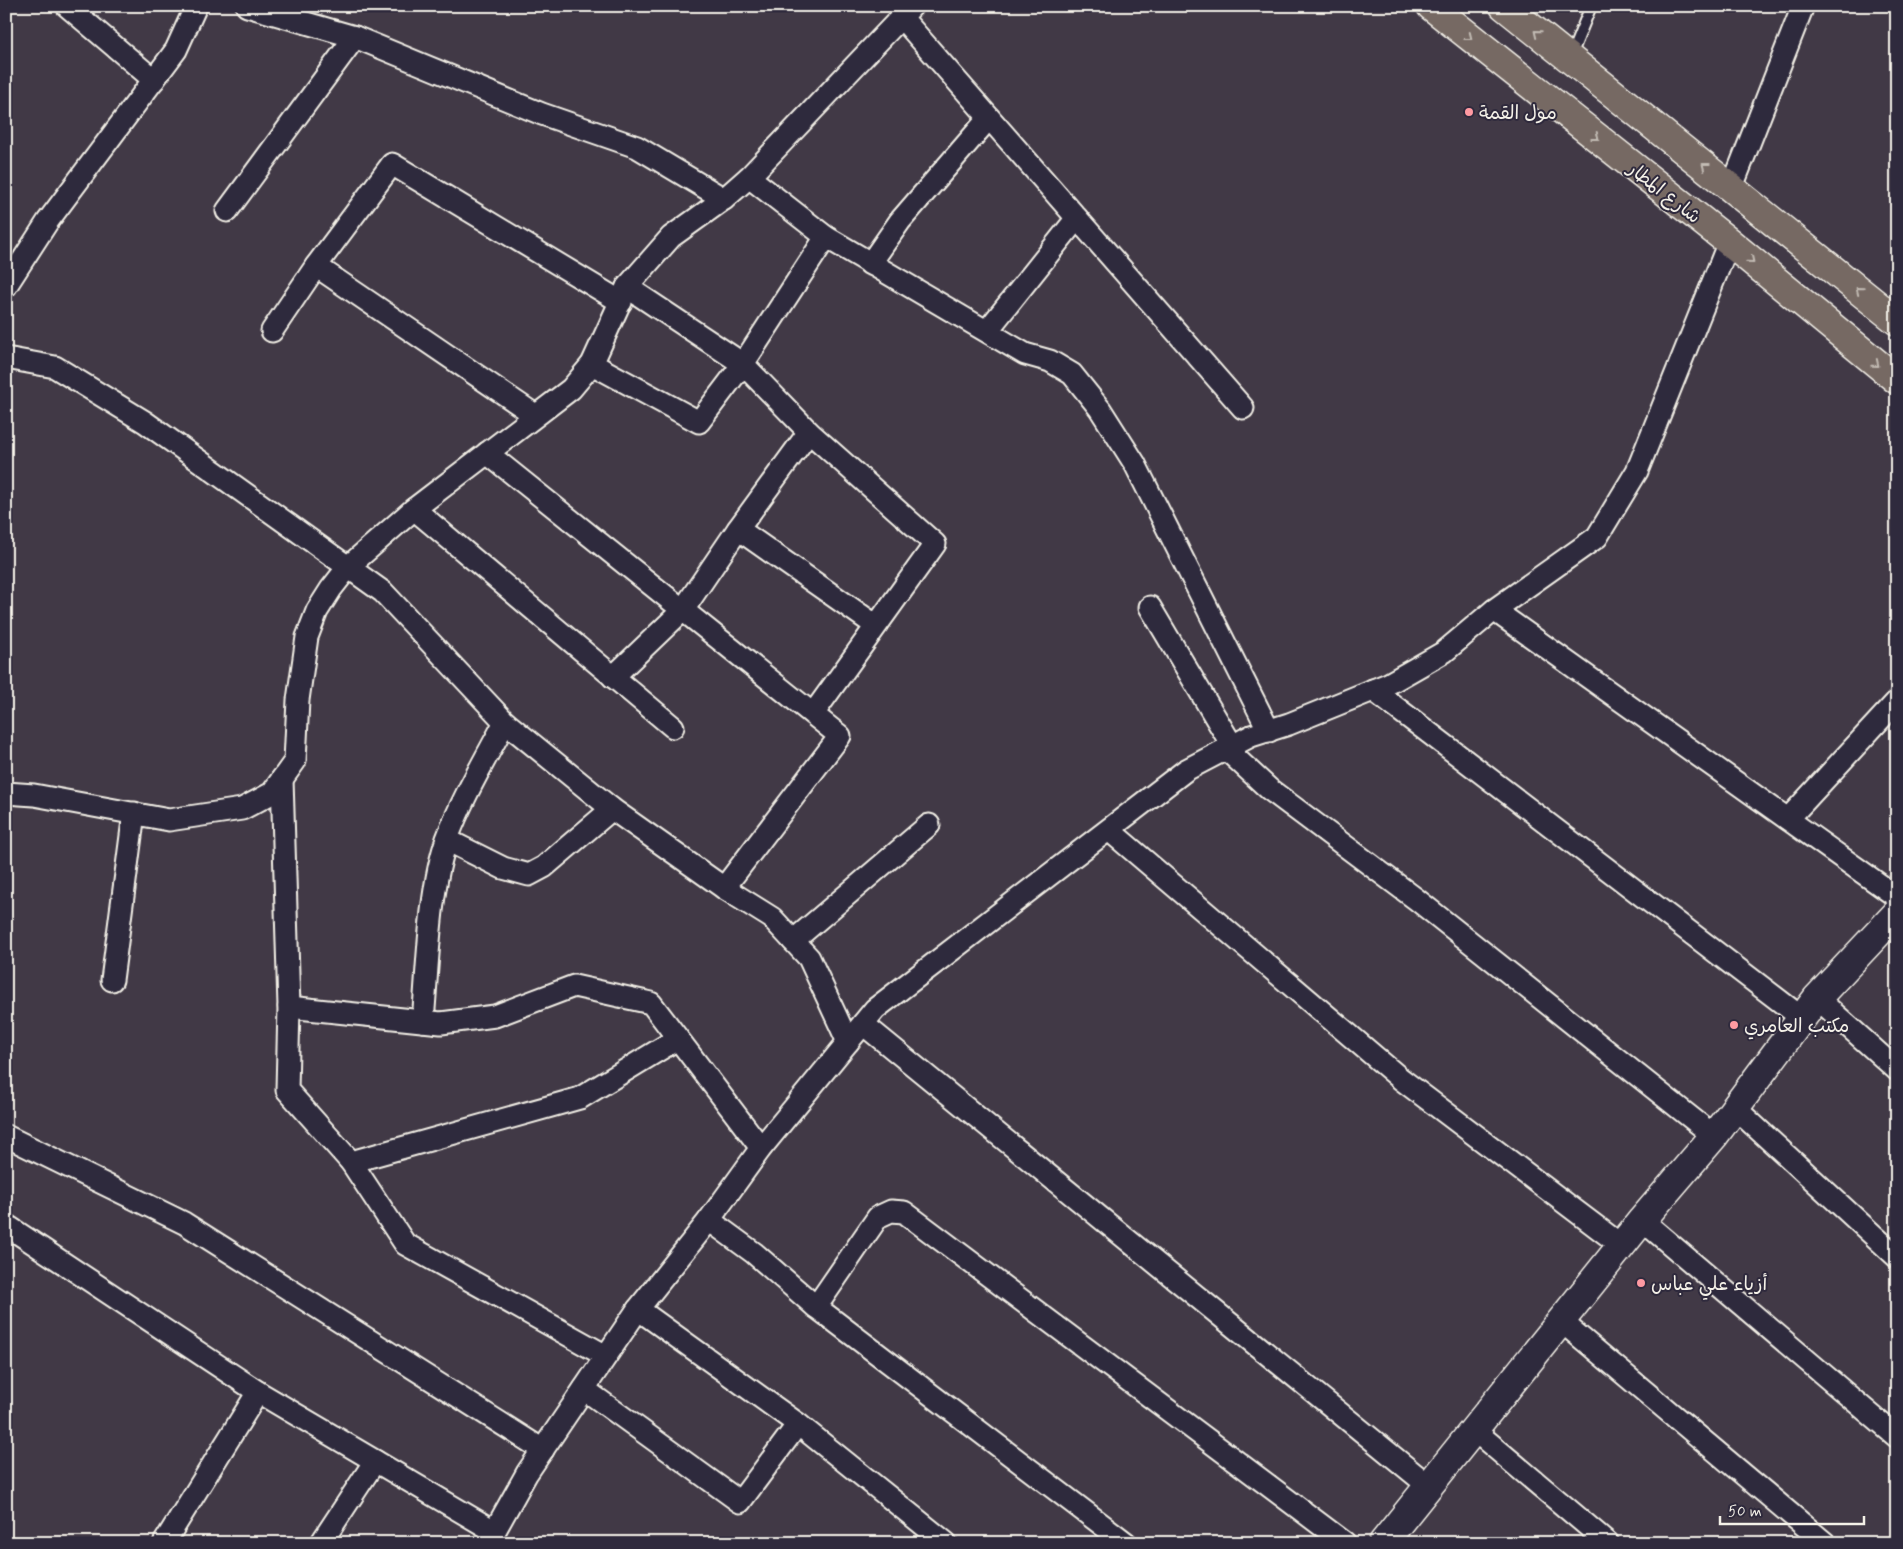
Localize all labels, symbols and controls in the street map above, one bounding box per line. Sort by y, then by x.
one-way arrow [1534,30,1543,38]
one-way arrow [1463,31,1472,39]
place label: مول القمة [1479,101,1557,126]
marker: مول القمة [1463,106,1475,118]
one-way arrow [1590,132,1599,140]
street label: شارع المطار [1621,156,1706,230]
one-way arrow [1702,164,1711,172]
one-way arrow [1745,255,1754,264]
one-way arrow [1856,288,1865,296]
one-way arrow [1871,358,1880,367]
place label: مكتب العامري [1744,1014,1849,1040]
marker: مكتب العامري [1728,1019,1740,1031]
place label: أزياء علي عباس [1651,1272,1768,1300]
marker: أزياء علي عباس [1635,1277,1647,1289]
scale bar [1720,1494,1864,1526]
text: 50 m [1728,1502,1762,1522]

